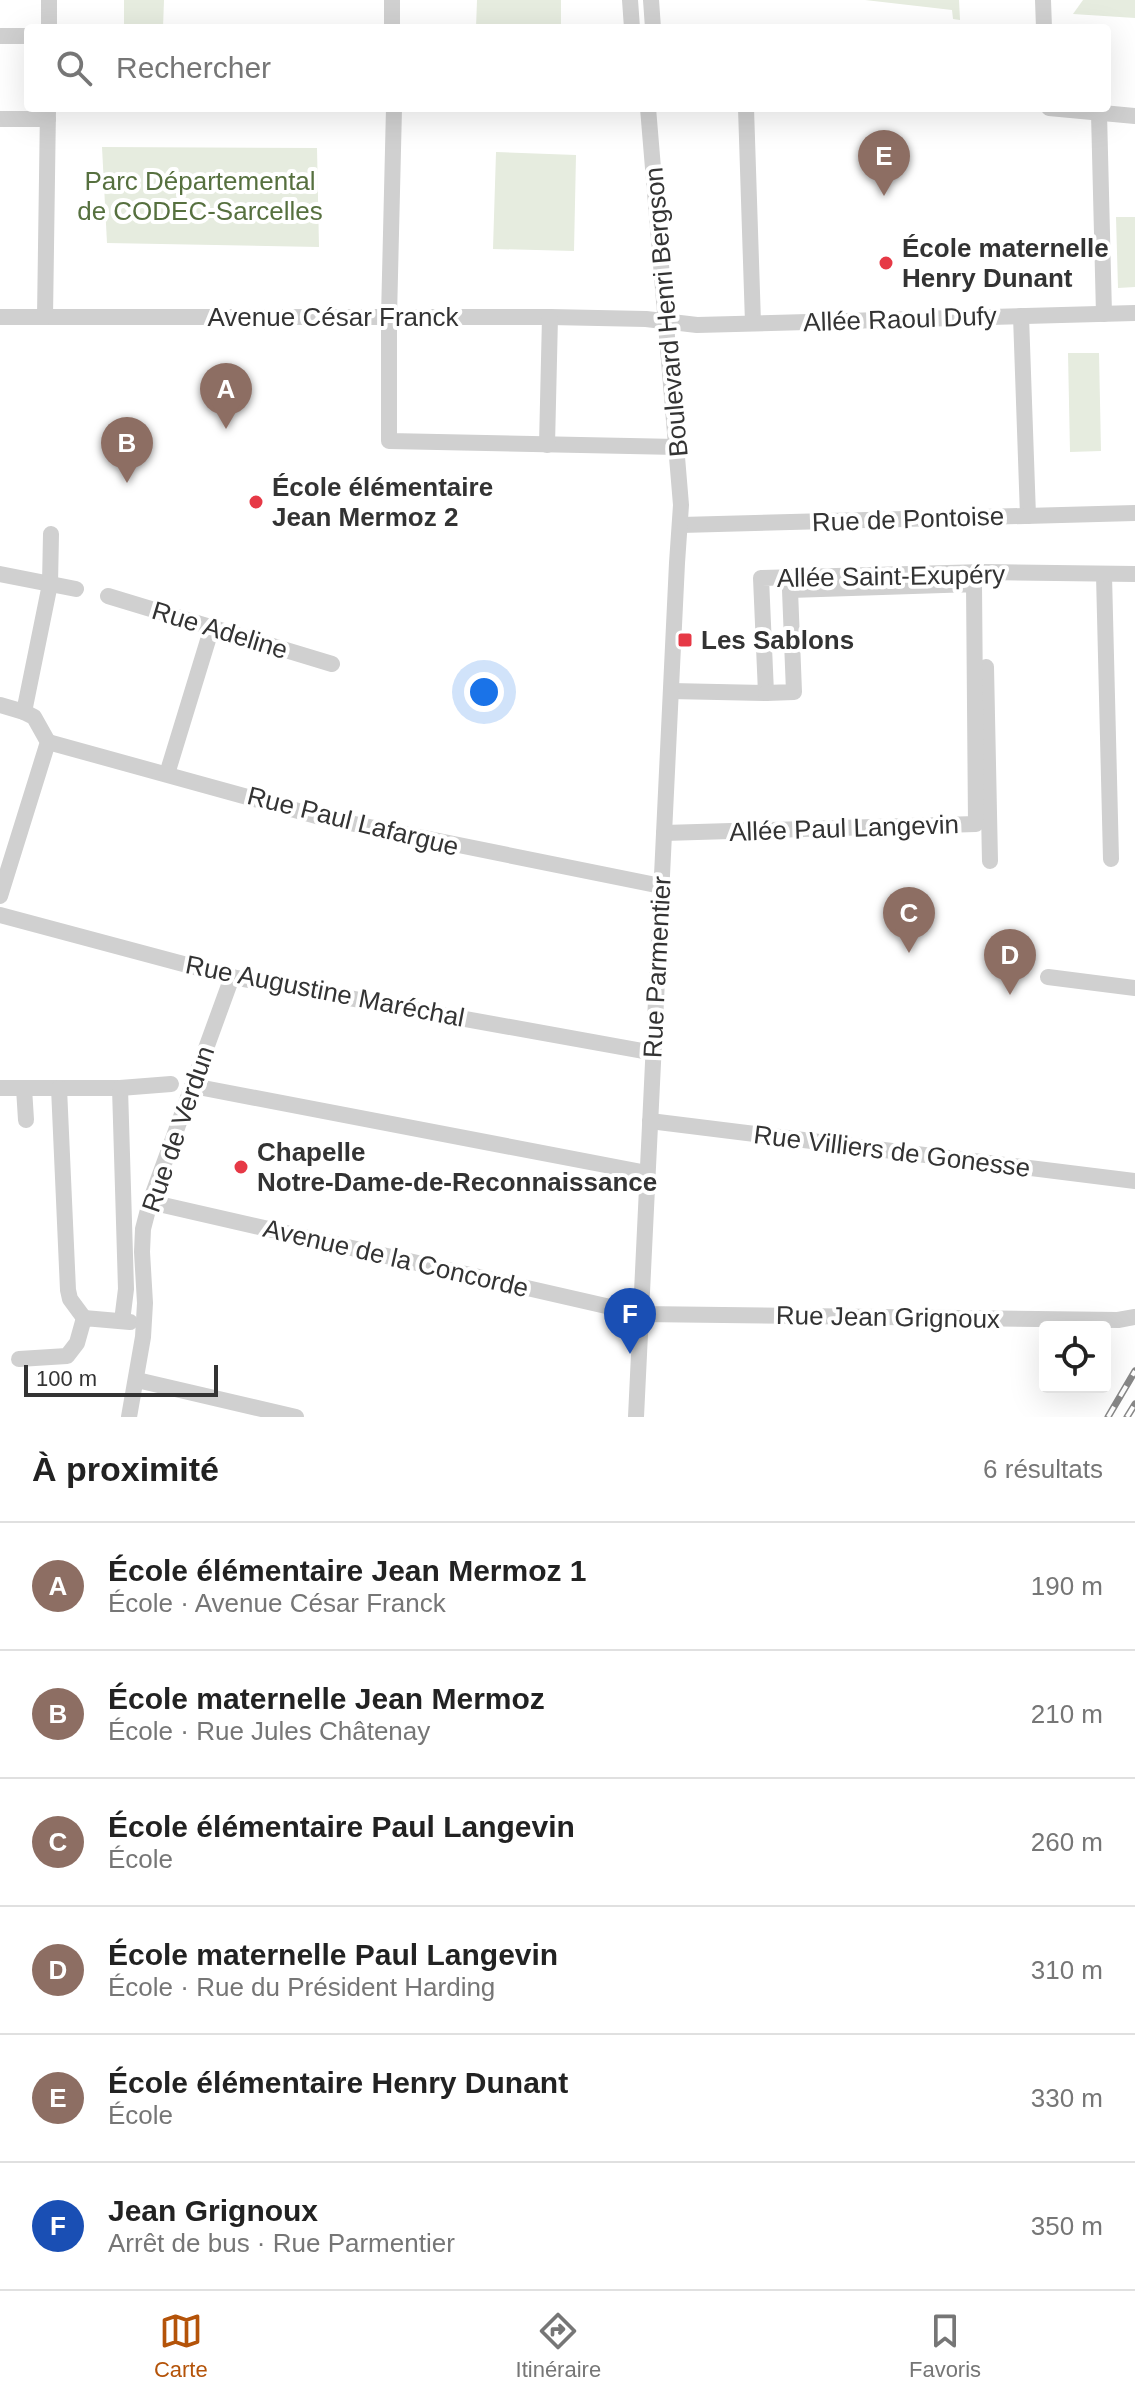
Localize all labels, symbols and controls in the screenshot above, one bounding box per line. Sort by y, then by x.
search box [24,24,1111,112]
icon: search [52,46,96,90]
text: Rechercher [116,51,271,84]
pin: E [858,130,910,196]
park label: Parc Départemental de CODEC-Sarcelles [77,166,323,226]
street label: Boulevard Henri Bergson [638,166,694,458]
place label: École maternelle Henry Dunant [902,233,1109,293]
marker: École maternelle Henry Dunant [877,254,895,272]
street label: Allée Raoul Dufy [803,301,997,337]
street label: Avenue César Franck [208,302,459,332]
pin: A [200,363,252,429]
pin: B [101,417,153,483]
place label: École élémentaire Jean Mermoz 2 [272,472,493,532]
marker: École élémentaire Jean Mermoz 2 [247,493,265,511]
street label: Rue de Pontoise [811,501,1005,537]
street label: Allée Saint-Exupéry [777,559,1005,593]
street label: Rue Adeline [149,595,291,665]
place label: Les Sablons [701,625,854,655]
marker: Les Sablons [676,631,694,649]
your location [464,672,504,712]
street label: Rue Paul Lafargue [244,780,462,862]
street label: Allée Paul Langevin [729,809,959,847]
street label: Rue Parmentier [637,875,677,1059]
pin: C [883,887,935,953]
pin: D [984,929,1036,995]
street label: Rue Augustine Maréchal [183,949,467,1033]
street label: Rue de Verdun [136,1042,220,1216]
street label: Rue Villiers de Gonesse [752,1119,1032,1183]
place label: Chapelle Notre-Dame-de-Reconnaissance [257,1137,657,1197]
marker: Chapelle Notre-Dame-de-Reconnaissance [232,1158,250,1176]
street label: Avenue de la Concorde [260,1213,532,1303]
pin: F [604,1288,656,1354]
street label: Rue Jean Grignoux [776,1300,1000,1334]
map controls [1039,1321,1111,1393]
button: locate [1039,1321,1111,1393]
scale bar [24,1361,218,1397]
text: 100 m [36,1366,97,1391]
text: À proximité [32,1450,219,1488]
text: 6 résultats [983,1454,1103,1484]
text: École élémentaire Jean Mermoz 1 [108,1554,587,1587]
text: A [49,1571,67,1601]
text: 190 m [1031,1571,1103,1601]
text: École · Avenue César Franck [108,1588,446,1618]
text: École maternelle Jean Mermoz [108,1682,545,1715]
text: B [49,1699,67,1729]
text: 210 m [1031,1699,1103,1729]
text: École · Rue Jules Châtenay [108,1716,430,1746]
text: École élémentaire Paul Langevin [108,1810,575,1843]
text: C [49,1827,67,1857]
text: 260 m [1031,1827,1103,1857]
text: École [108,1844,173,1874]
text: École maternelle Paul Langevin [108,1938,558,1971]
text: D [49,1955,67,1985]
text: 310 m [1031,1955,1103,1985]
text: École · Rue du Président Harding [108,1972,495,2002]
text: École élémentaire Henry Dunant [108,2066,568,2099]
text: E [49,2083,67,2113]
text: 330 m [1031,2083,1103,2113]
text: École [108,2100,173,2130]
text: Jean Grignoux [108,2194,318,2227]
text: F [50,2211,66,2241]
text: 350 m [1031,2211,1103,2241]
text: Arrêt de bus · Rue Parmentier [108,2228,455,2258]
tab: Carte [154,2309,208,2383]
tab: Itinéraire [516,2309,601,2383]
tab: Favoris [909,2309,981,2383]

